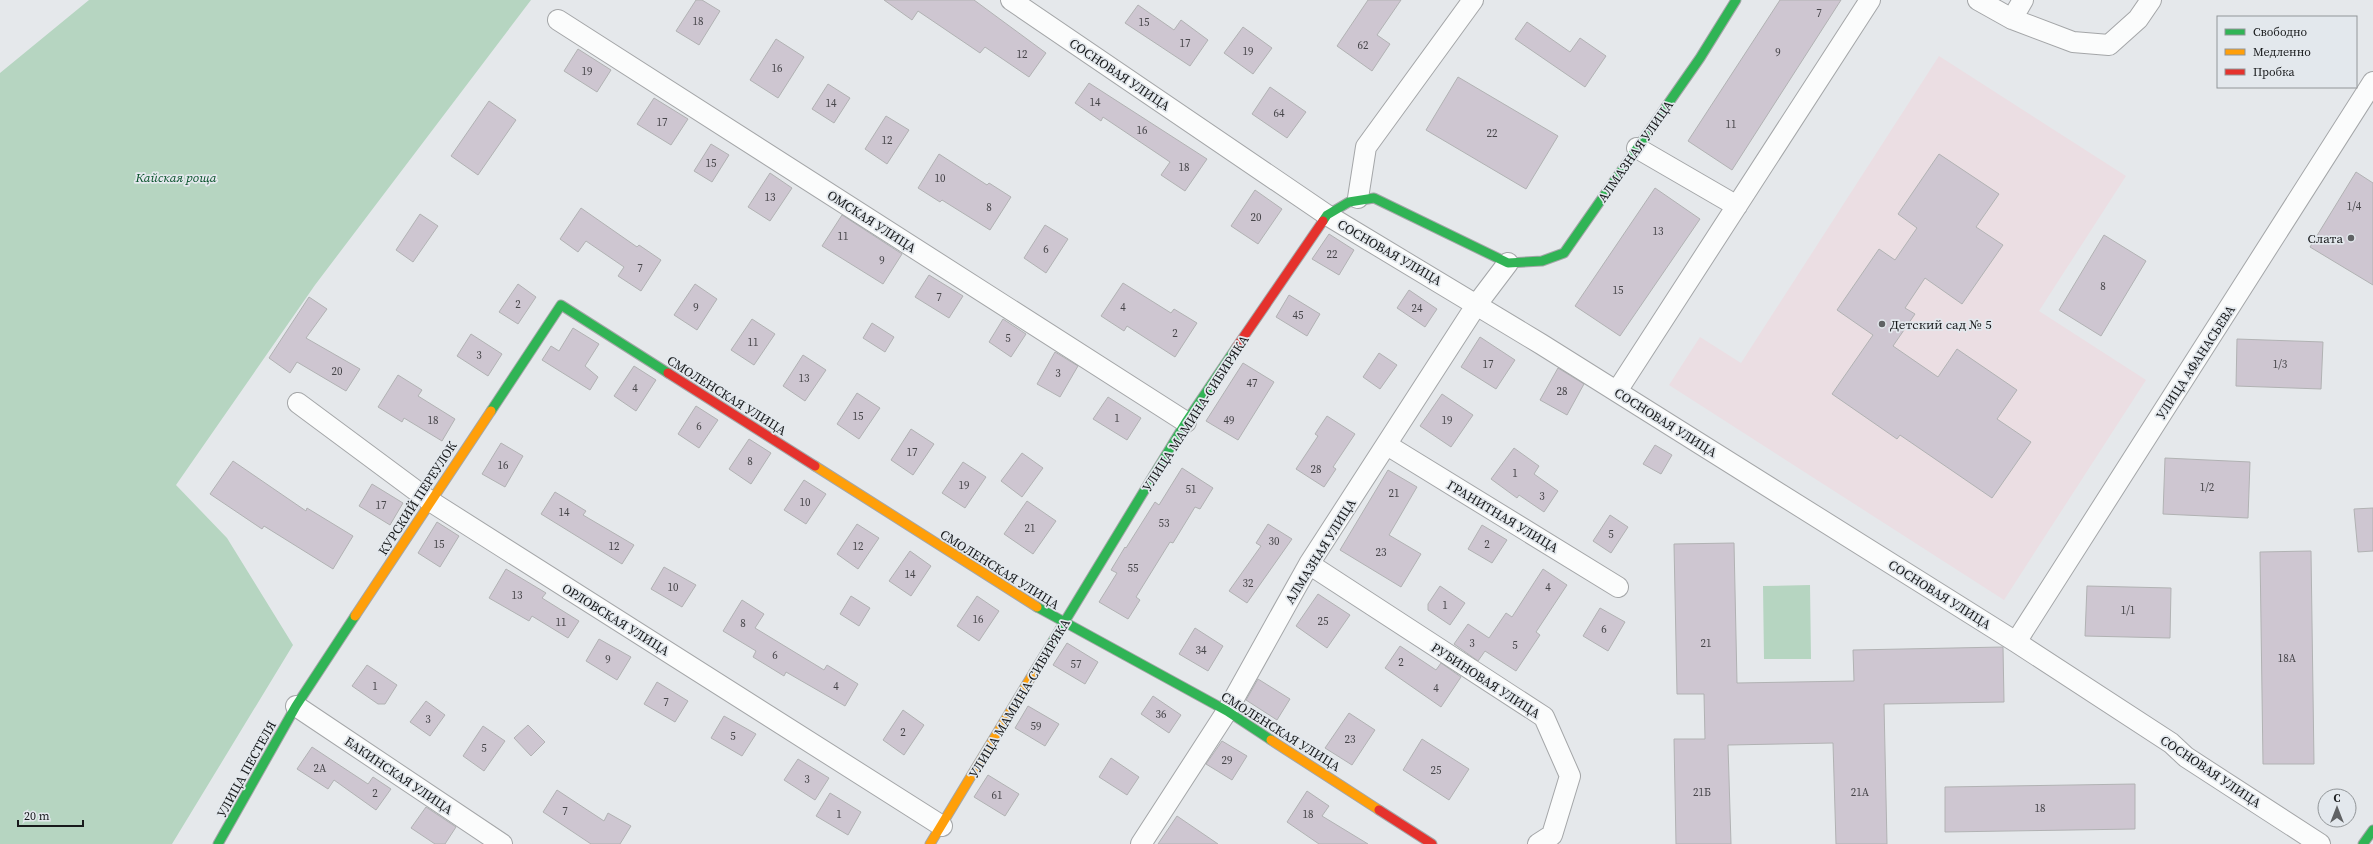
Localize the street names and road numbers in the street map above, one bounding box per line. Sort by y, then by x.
street label: СОСНОВАЯ УЛИЦА [1066,34,1174,115]
street label: АЛМАЗНАЯ УЛИЦА [1594,97,1677,206]
street label: ОМСКАЯ УЛИЦА [824,186,920,257]
street label: СОСНОВАЯ УЛИЦА [1334,216,1445,289]
street label: УЛИЦА АФАНАСЬЕВА [2152,302,2239,423]
street label: УЛИЦА МАМИНА-СИБИРЯКА [1138,332,1253,495]
street label: СМОЛЕНСКАЯ УЛИЦА [664,352,790,439]
street label: СОСНОВАЯ УЛИЦА [1611,384,1721,461]
street label: КУРСКИЙ ПЕРЕУЛОК [374,438,461,558]
street label: ГРАНИТНАЯ УЛИЦА [1444,476,1562,557]
street label: АЛМАЗНАЯ УЛИЦА [1281,495,1360,607]
street label: СМОЛЕНСКАЯ УЛИЦА [937,526,1063,613]
street label: СОСНОВАЯ УЛИЦА [1885,556,1995,633]
street label: ОРЛОВСКАЯ УЛИЦА [559,580,673,660]
street label: УЛИЦА МАМИНА-СИБИРЯКА [965,615,1074,781]
street label: РУБИНОВАЯ УЛИЦА [1428,639,1544,722]
street label: СМОЛЕНСКАЯ УЛИЦА [1218,688,1344,775]
street label: УЛИЦА ПЕСТЕЛЯ [213,718,280,821]
street label: СОСНОВАЯ УЛИЦА [2157,731,2265,812]
street label: БАКИНСКАЯ УЛИЦА [341,733,457,818]

